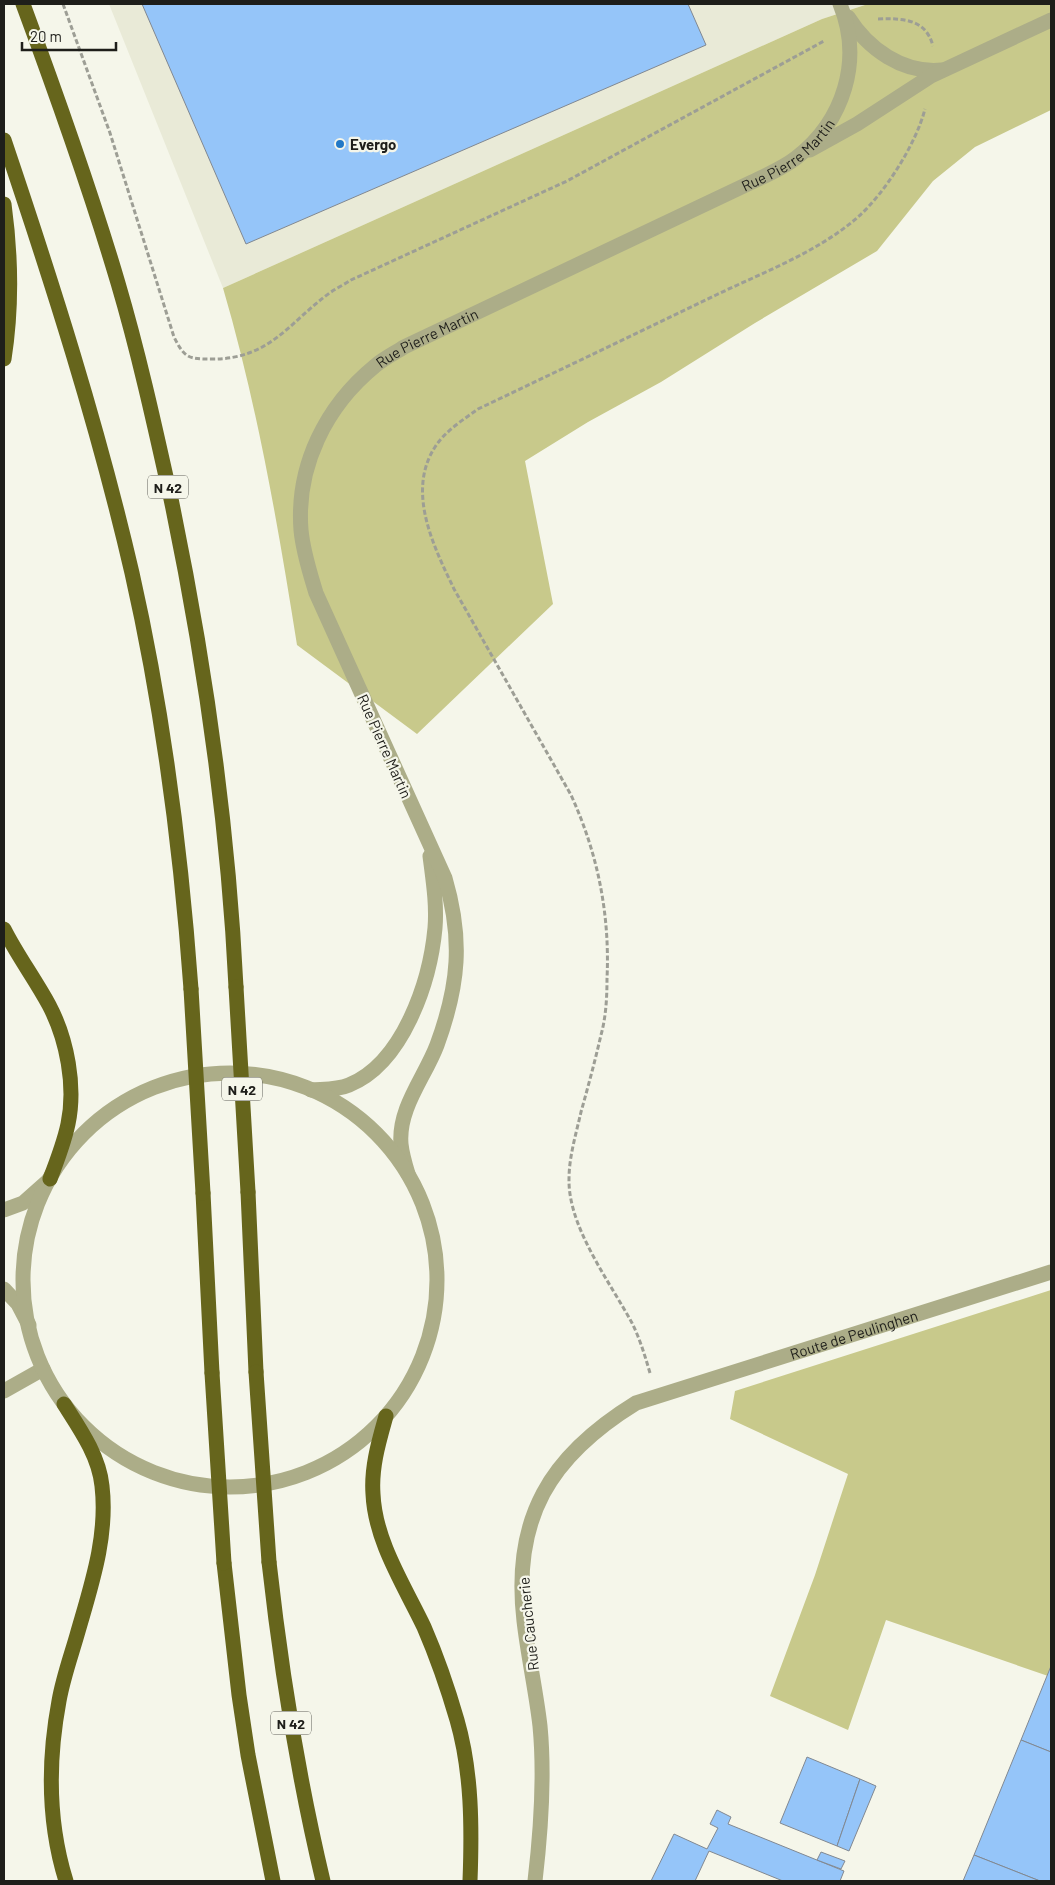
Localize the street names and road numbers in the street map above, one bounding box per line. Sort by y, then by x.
street label: Rue Pierre Martin [738,115,838,195]
street label: Rue Pierre Martin [372,304,481,371]
road number: N 42 [148,476,188,498]
street label: Rue Pierre Martin [354,691,416,801]
road number: N 42 [222,1078,262,1100]
street label: Route de Peulinghen [788,1306,920,1363]
street label: Rue Caucherie [514,1576,542,1672]
road number: N 42 [271,1712,311,1735]

